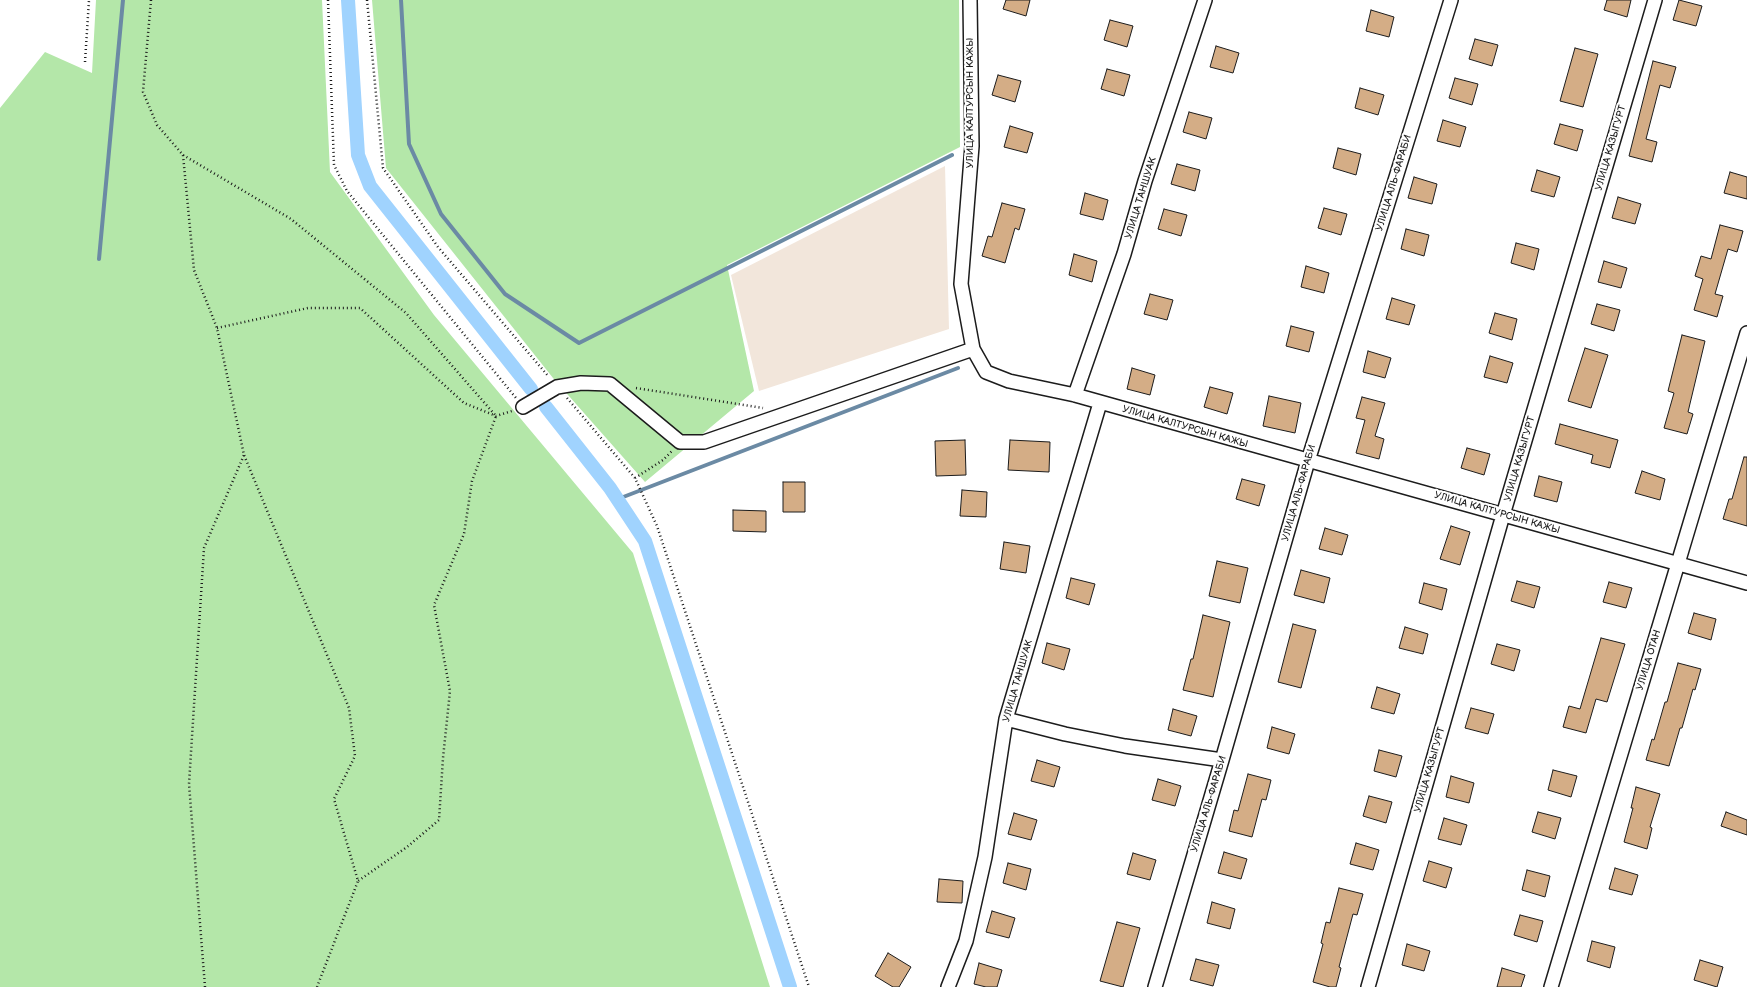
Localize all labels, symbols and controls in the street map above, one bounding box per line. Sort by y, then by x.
street label: УЛИЦА КАЛТУРСЫН КАЖЫ [964,38,976,168]
street label: УЛИЦА КАЗЫГУРТ [1593,104,1629,192]
street label: УЛИЦА АЛЬ-ФАРАБИ [1374,133,1414,233]
street label: УЛИЦА ТАНШУАК [1123,156,1159,240]
street label: УЛИЦА КАЛТУРСЫН КАЖЫ [1121,403,1249,451]
street label: УЛИЦА КАЗЫГУРТ [1502,415,1538,503]
street label: УЛИЦА АЛЬ-ФАРАБИ [1279,443,1319,543]
street label: УЛИЦА КАЛТУРСЫН КАЖЫ [1433,489,1561,537]
street label: УЛИЦА ОТАН [1634,628,1664,692]
street label: УЛИЦА ТАНШУАК [1001,639,1035,723]
street label: УЛИЦА КАЗЫГУРТ [1412,726,1448,814]
street label: УЛИЦА АЛЬ-ФАРАБИ [1189,754,1229,854]

